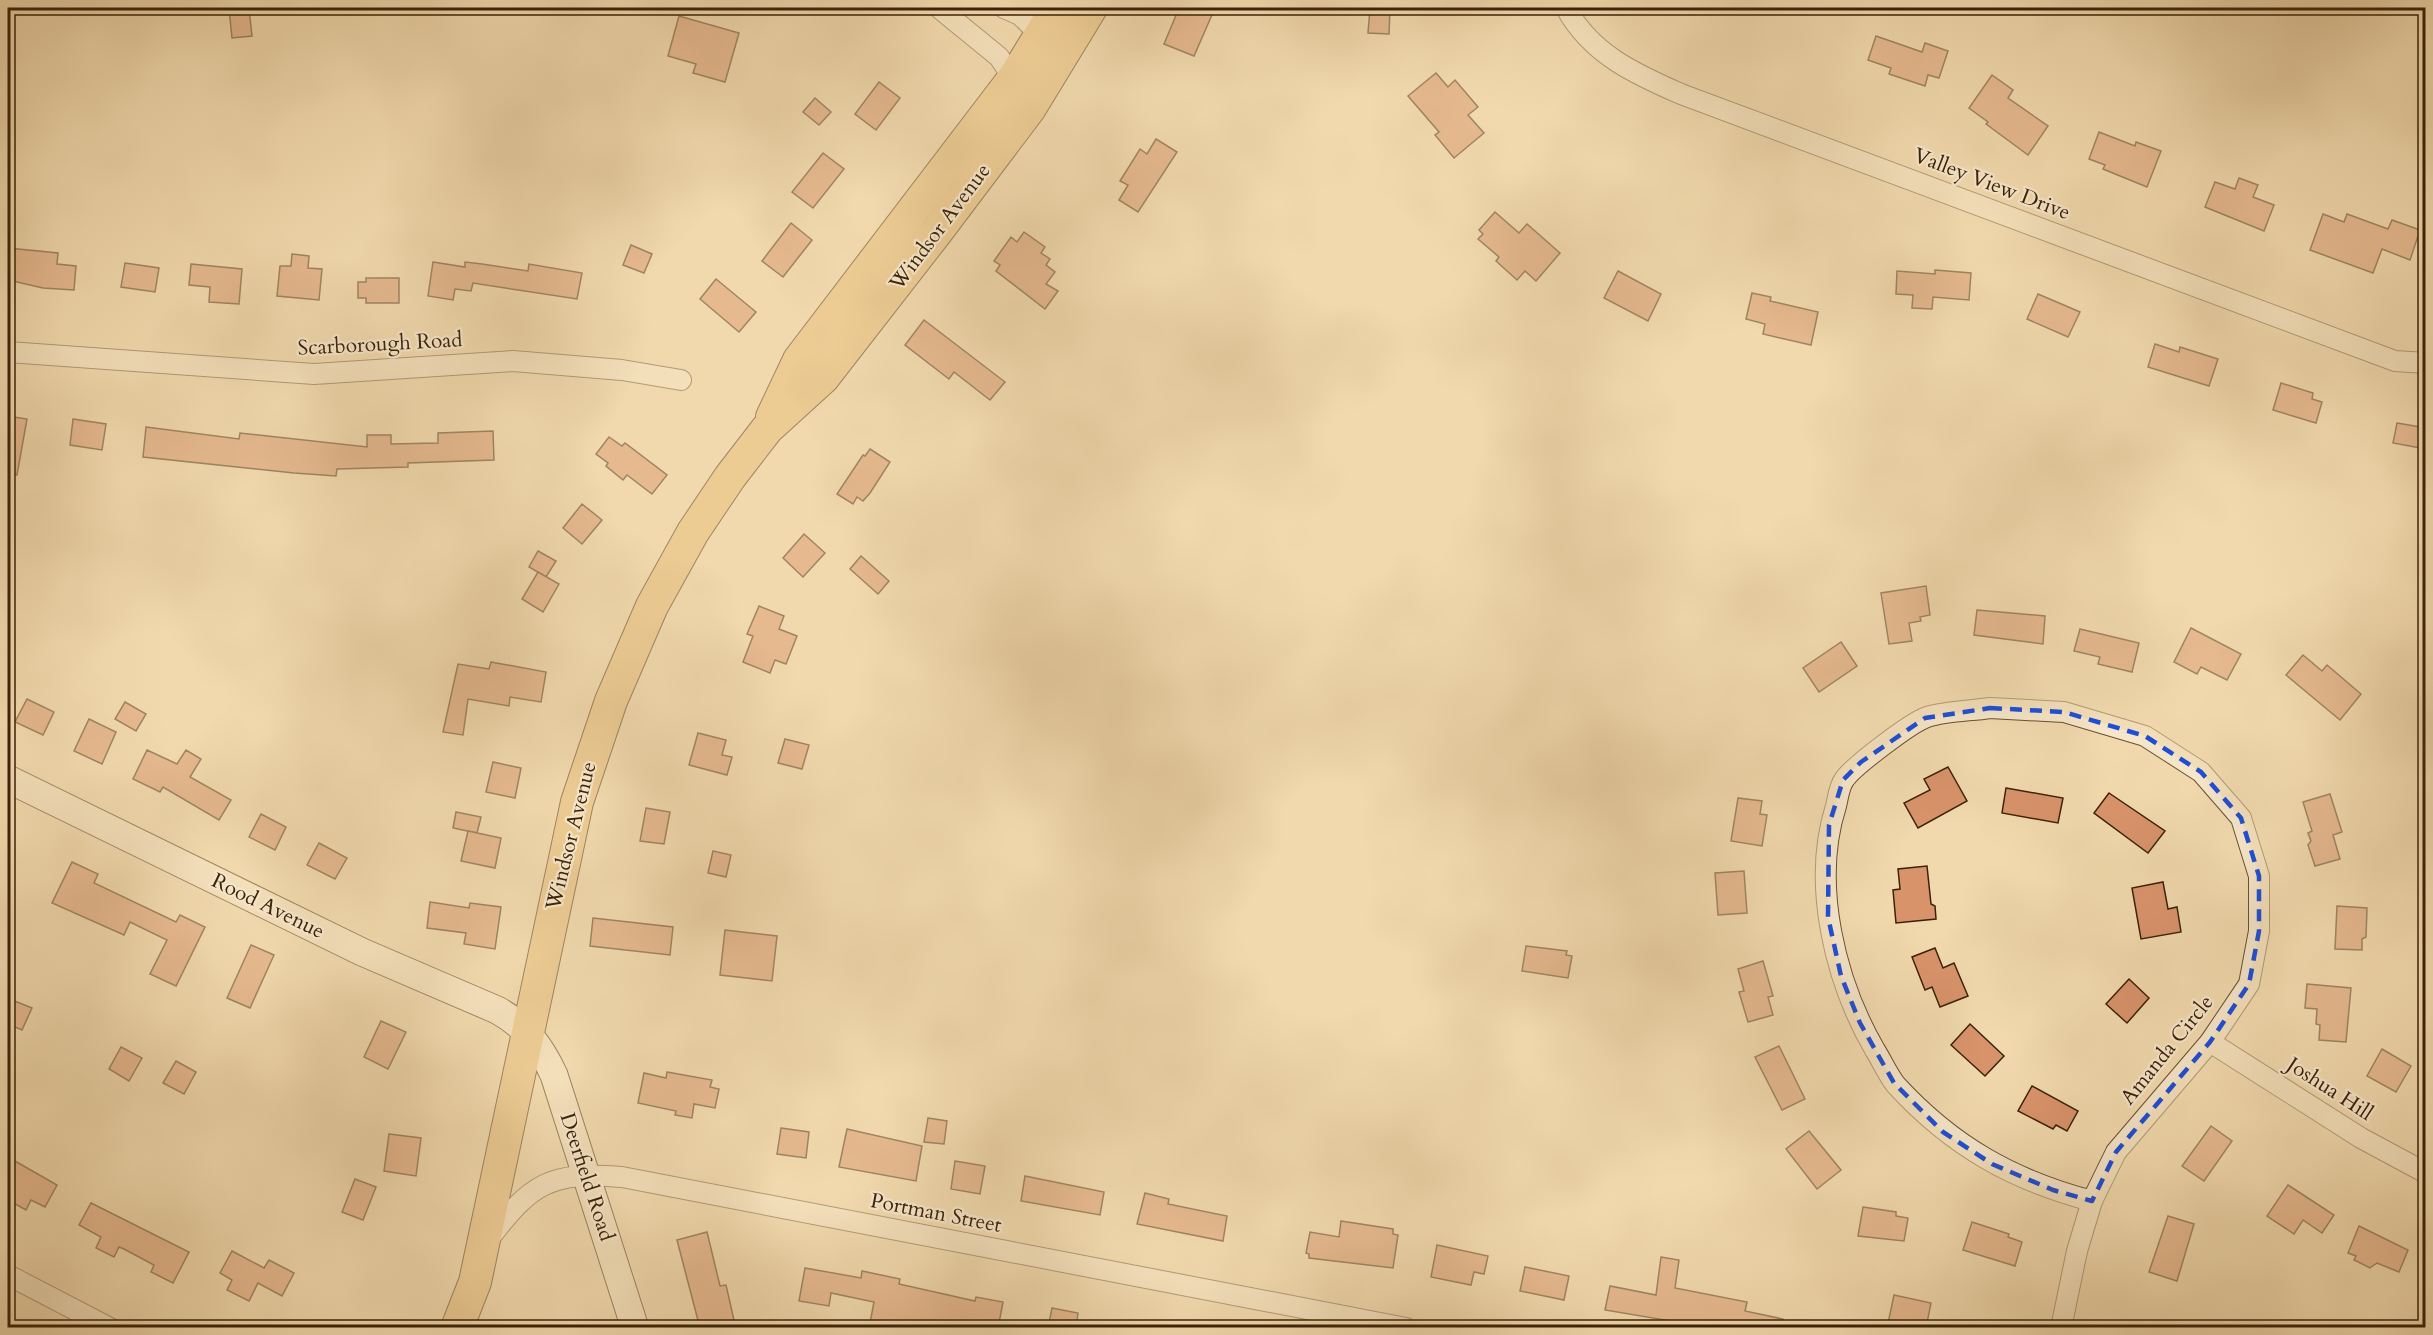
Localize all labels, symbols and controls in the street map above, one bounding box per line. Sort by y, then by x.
street label: Valley View Drive [1909,141,2075,227]
street label: Windsor Avenue [882,158,997,297]
street label: Scarborough Road [297,325,463,363]
street label: Windsor Avenue [538,759,603,914]
street label: Rood Avenue [207,866,329,946]
street label: Amanda Circle [2114,989,2220,1111]
street label: Joshua Hill [2279,1049,2379,1128]
street label: Deerfield Road [553,1109,621,1245]
street label: Portman Street [868,1186,1004,1240]

